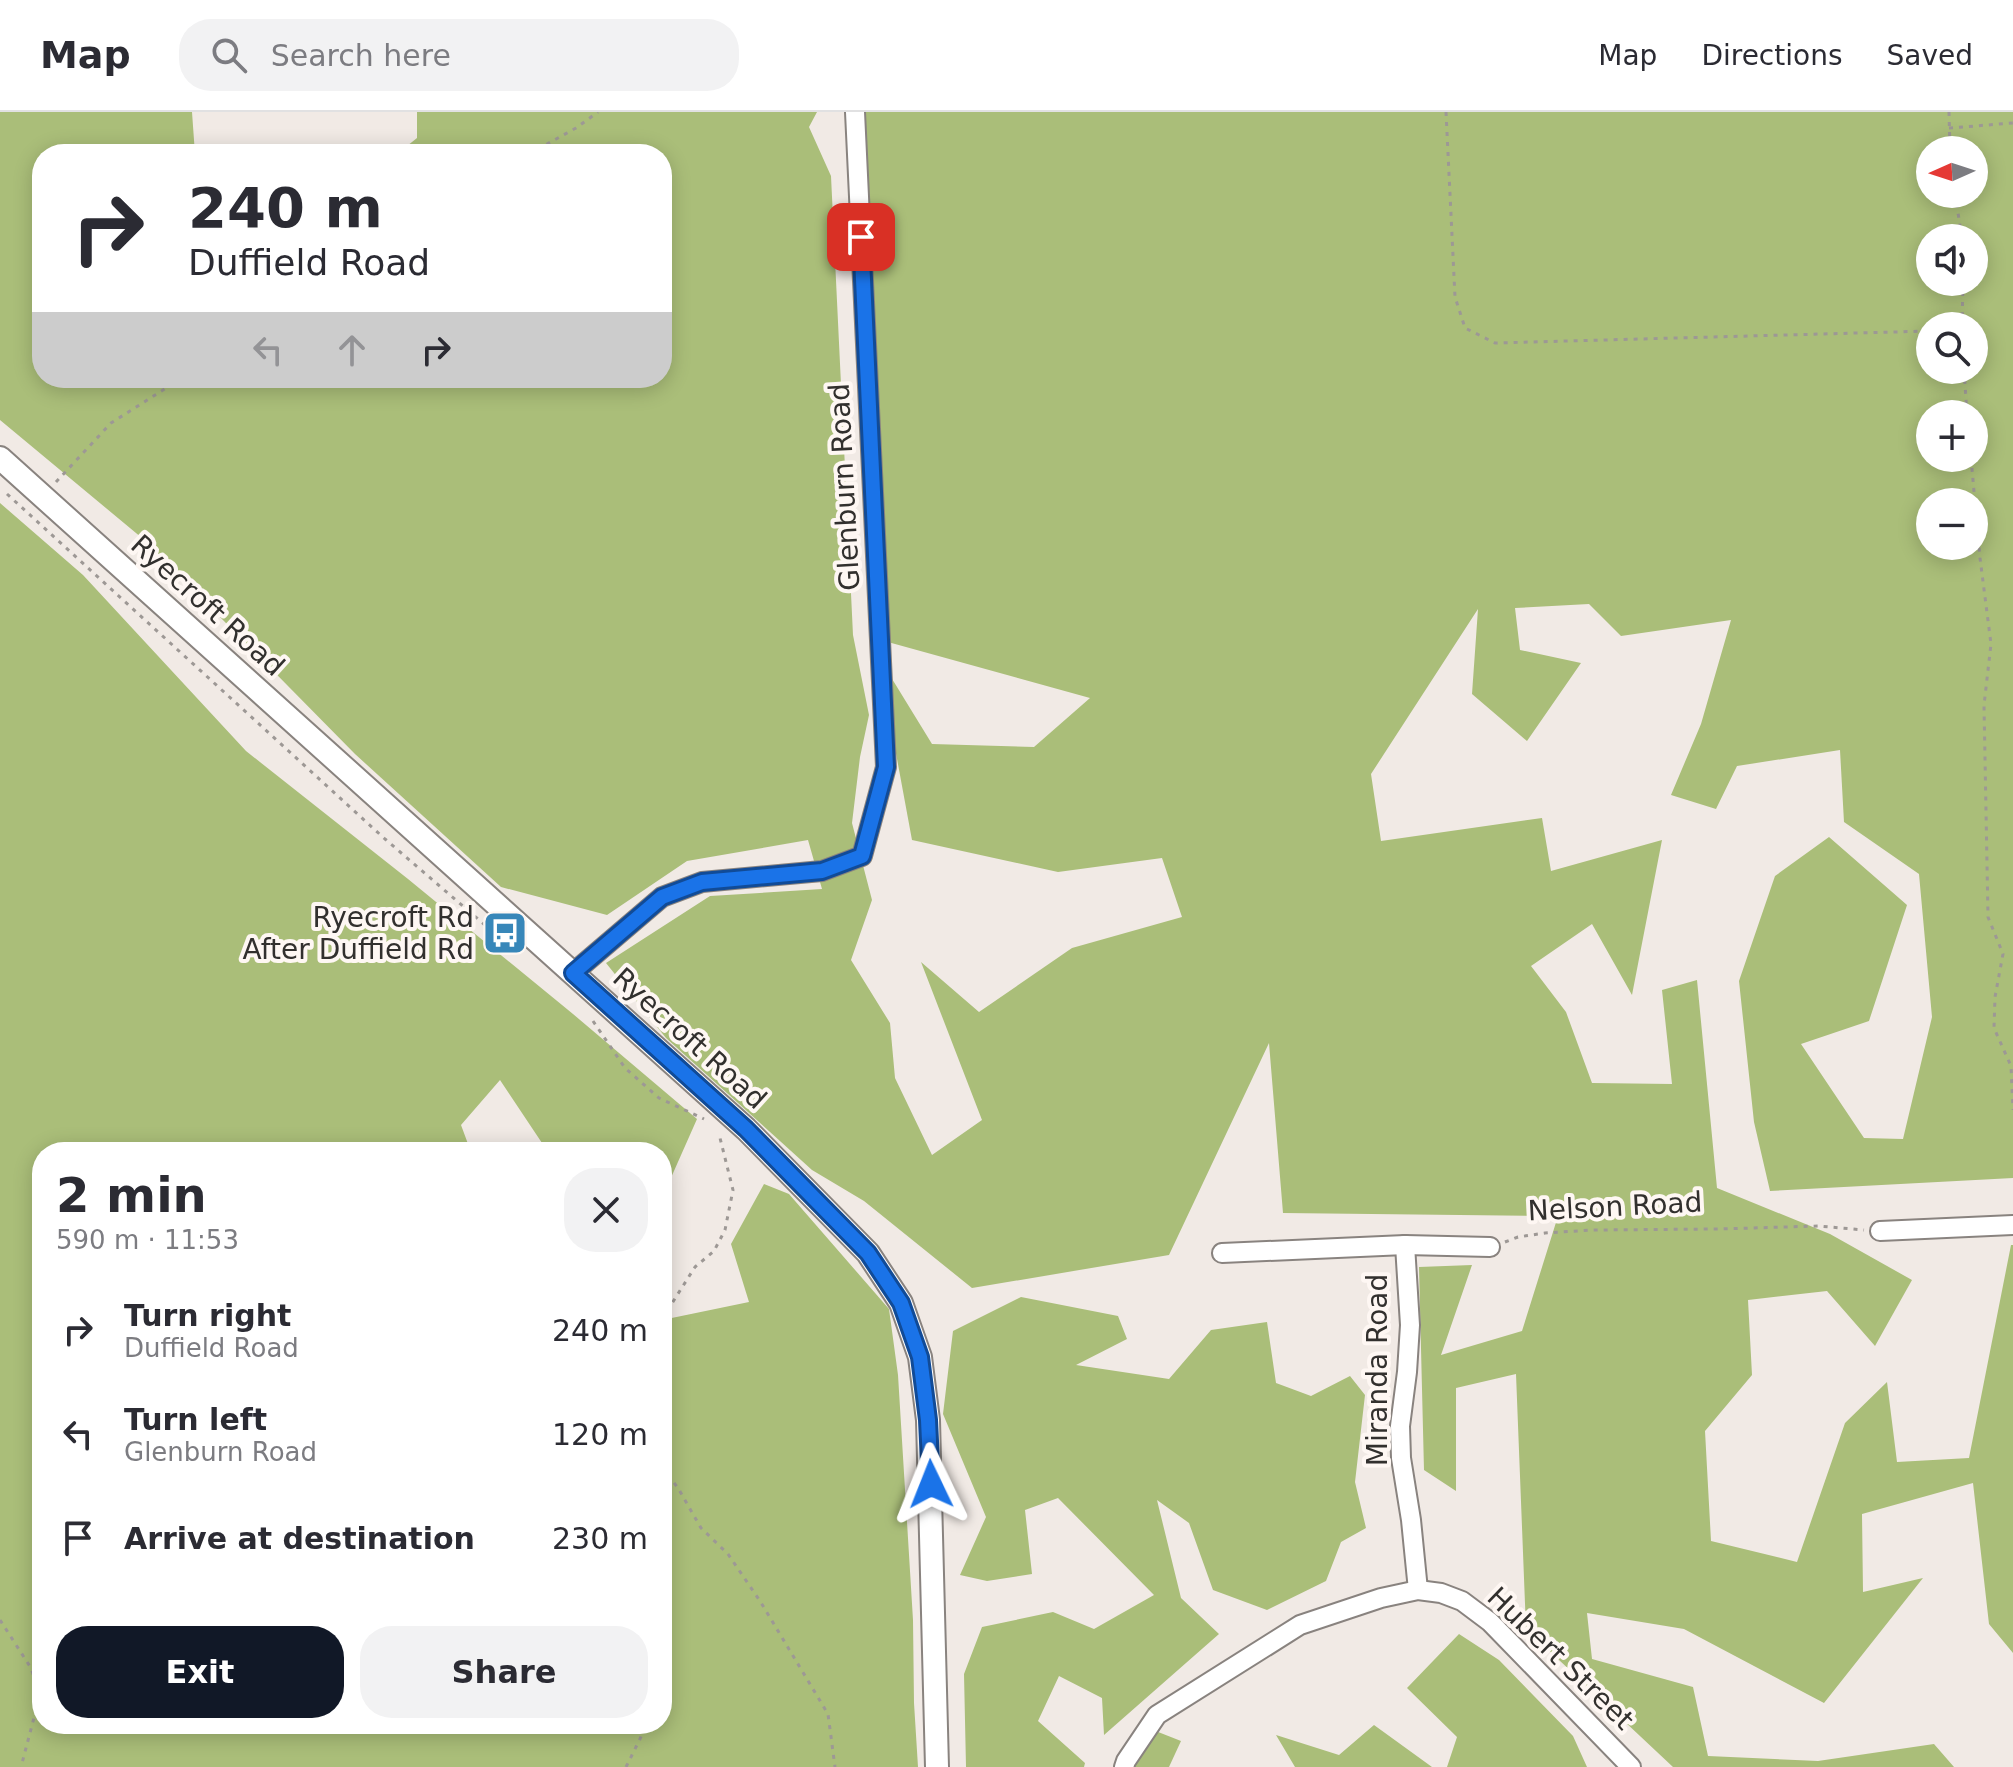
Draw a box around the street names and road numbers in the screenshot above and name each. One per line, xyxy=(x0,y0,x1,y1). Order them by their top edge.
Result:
street label: Glenburn Road xyxy=(823,382,866,592)
street label: Ryecroft Road xyxy=(124,528,291,683)
street label: Ryecroft Road xyxy=(606,961,773,1116)
street label: Nelson Road xyxy=(1527,1185,1703,1228)
street label: Miranda Road xyxy=(1361,1274,1394,1466)
street label: Hubert Street xyxy=(1481,1580,1641,1736)

